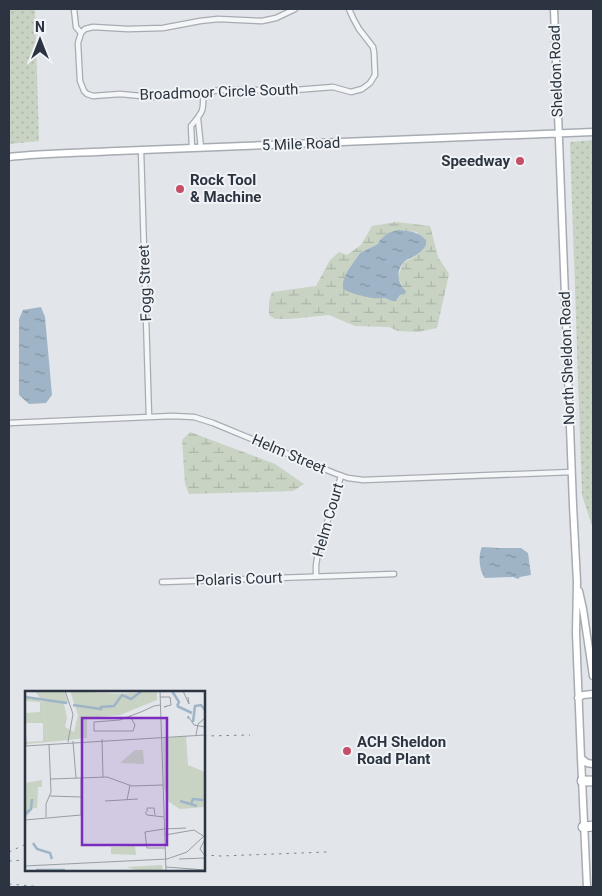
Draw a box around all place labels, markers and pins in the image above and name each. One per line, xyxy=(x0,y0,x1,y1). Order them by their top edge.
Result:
place label: Speedway xyxy=(441,152,510,170)
marker: Speedway xyxy=(514,155,526,167)
place label: Rock Tool & Machine xyxy=(190,171,261,206)
marker: Rock Tool & Machine xyxy=(174,183,186,195)
place label: ACH Sheldon Road Plant xyxy=(357,733,446,768)
marker: ACH Sheldon Road Plant xyxy=(341,745,353,757)

